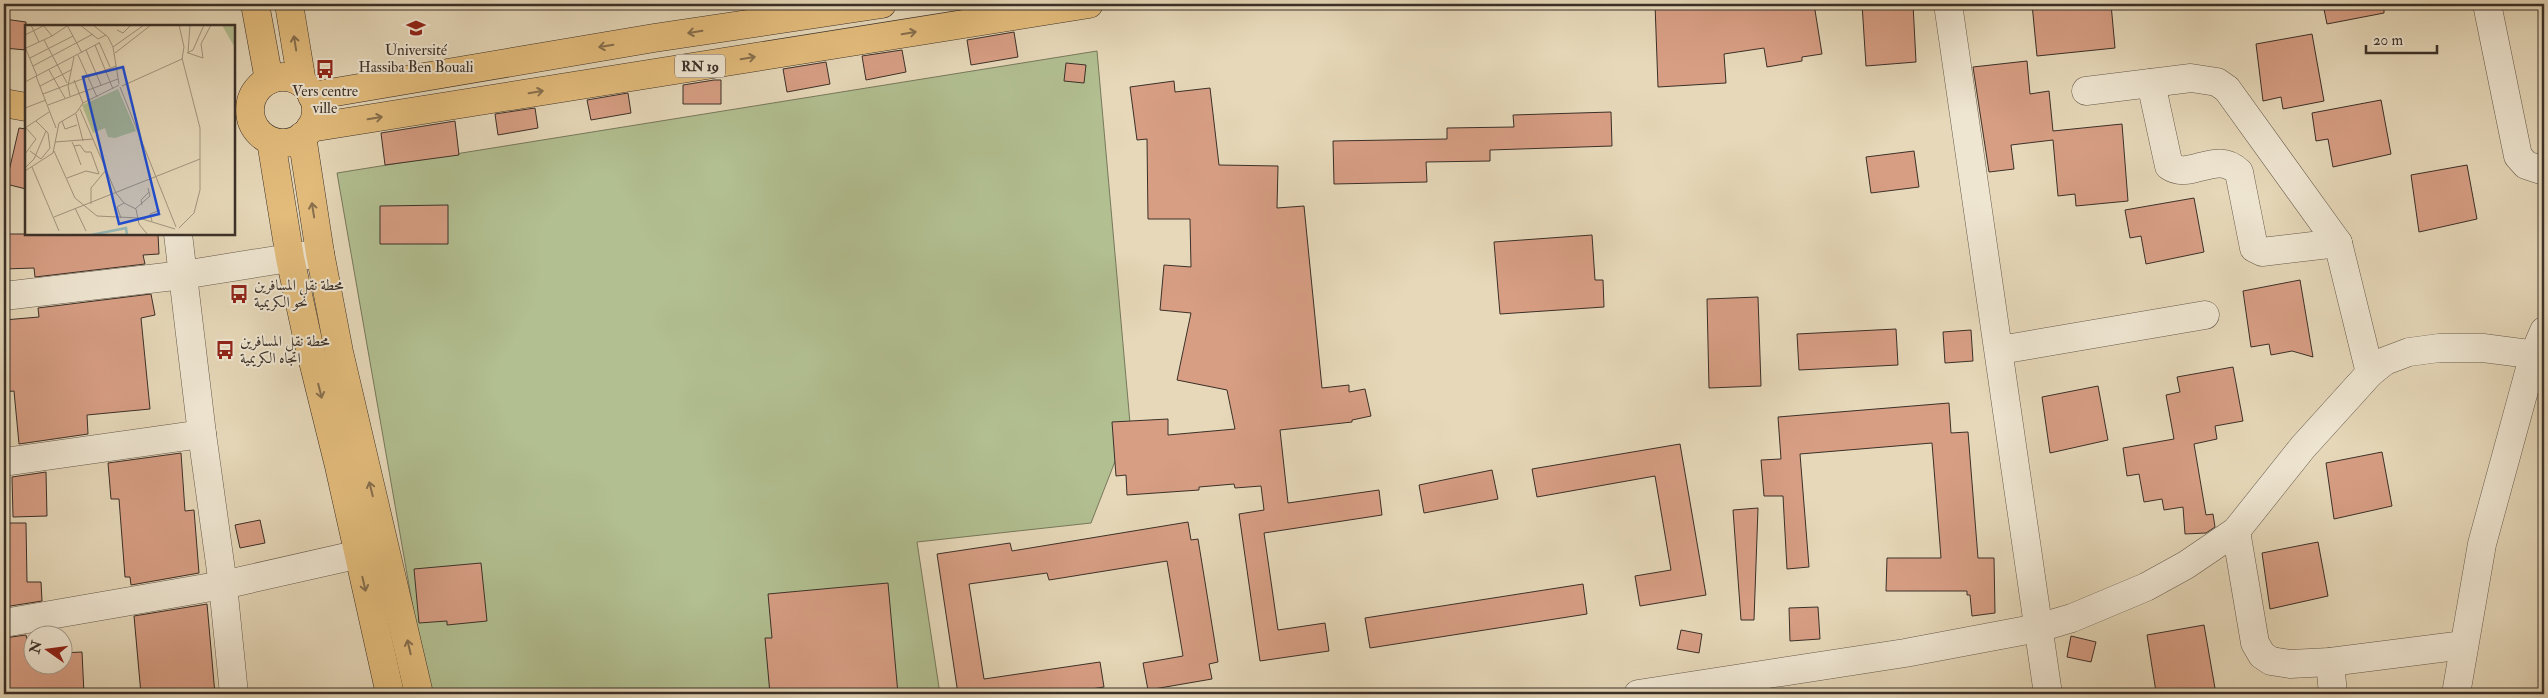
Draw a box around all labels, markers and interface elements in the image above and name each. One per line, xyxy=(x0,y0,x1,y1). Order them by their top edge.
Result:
school or university icon: Université Hassiba Ben Bouali xyxy=(405,17,427,39)
scale bar xyxy=(2366,22,2437,54)
inset map xyxy=(25,25,235,235)
one-way arrow xyxy=(688,27,704,37)
one-way arrow xyxy=(900,27,916,37)
text: 20 m xyxy=(2373,31,2403,50)
one-way arrow xyxy=(290,36,300,52)
place label: Université Hassiba Ben Bouali xyxy=(358,41,474,77)
one-way arrow xyxy=(598,42,614,52)
one-way arrow xyxy=(740,53,756,63)
road number: RN 19 xyxy=(675,54,725,78)
bus stop icon: Vers centre ville xyxy=(314,58,336,80)
place label: Vers centre ville xyxy=(292,82,358,118)
one-way arrow xyxy=(528,87,544,97)
one-way arrow xyxy=(367,112,383,122)
one-way arrow xyxy=(308,202,318,218)
place label: محطة نقل المسافرين نحو الكريمية xyxy=(254,276,343,312)
bus stop icon: محطة نقل المسافرين نحو الكريمية xyxy=(228,283,250,305)
place label: محطة نقل المسافرين اتجاه الكريمية xyxy=(240,332,329,368)
bus stop icon: محطة نقل المسافرين اتجاه الكريمية xyxy=(214,339,236,361)
one-way arrow xyxy=(316,383,325,399)
one-way arrow xyxy=(366,481,375,497)
one-way arrow xyxy=(360,575,369,591)
north arrow xyxy=(22,626,72,676)
text: N xyxy=(26,638,46,656)
one-way arrow xyxy=(403,639,413,655)

